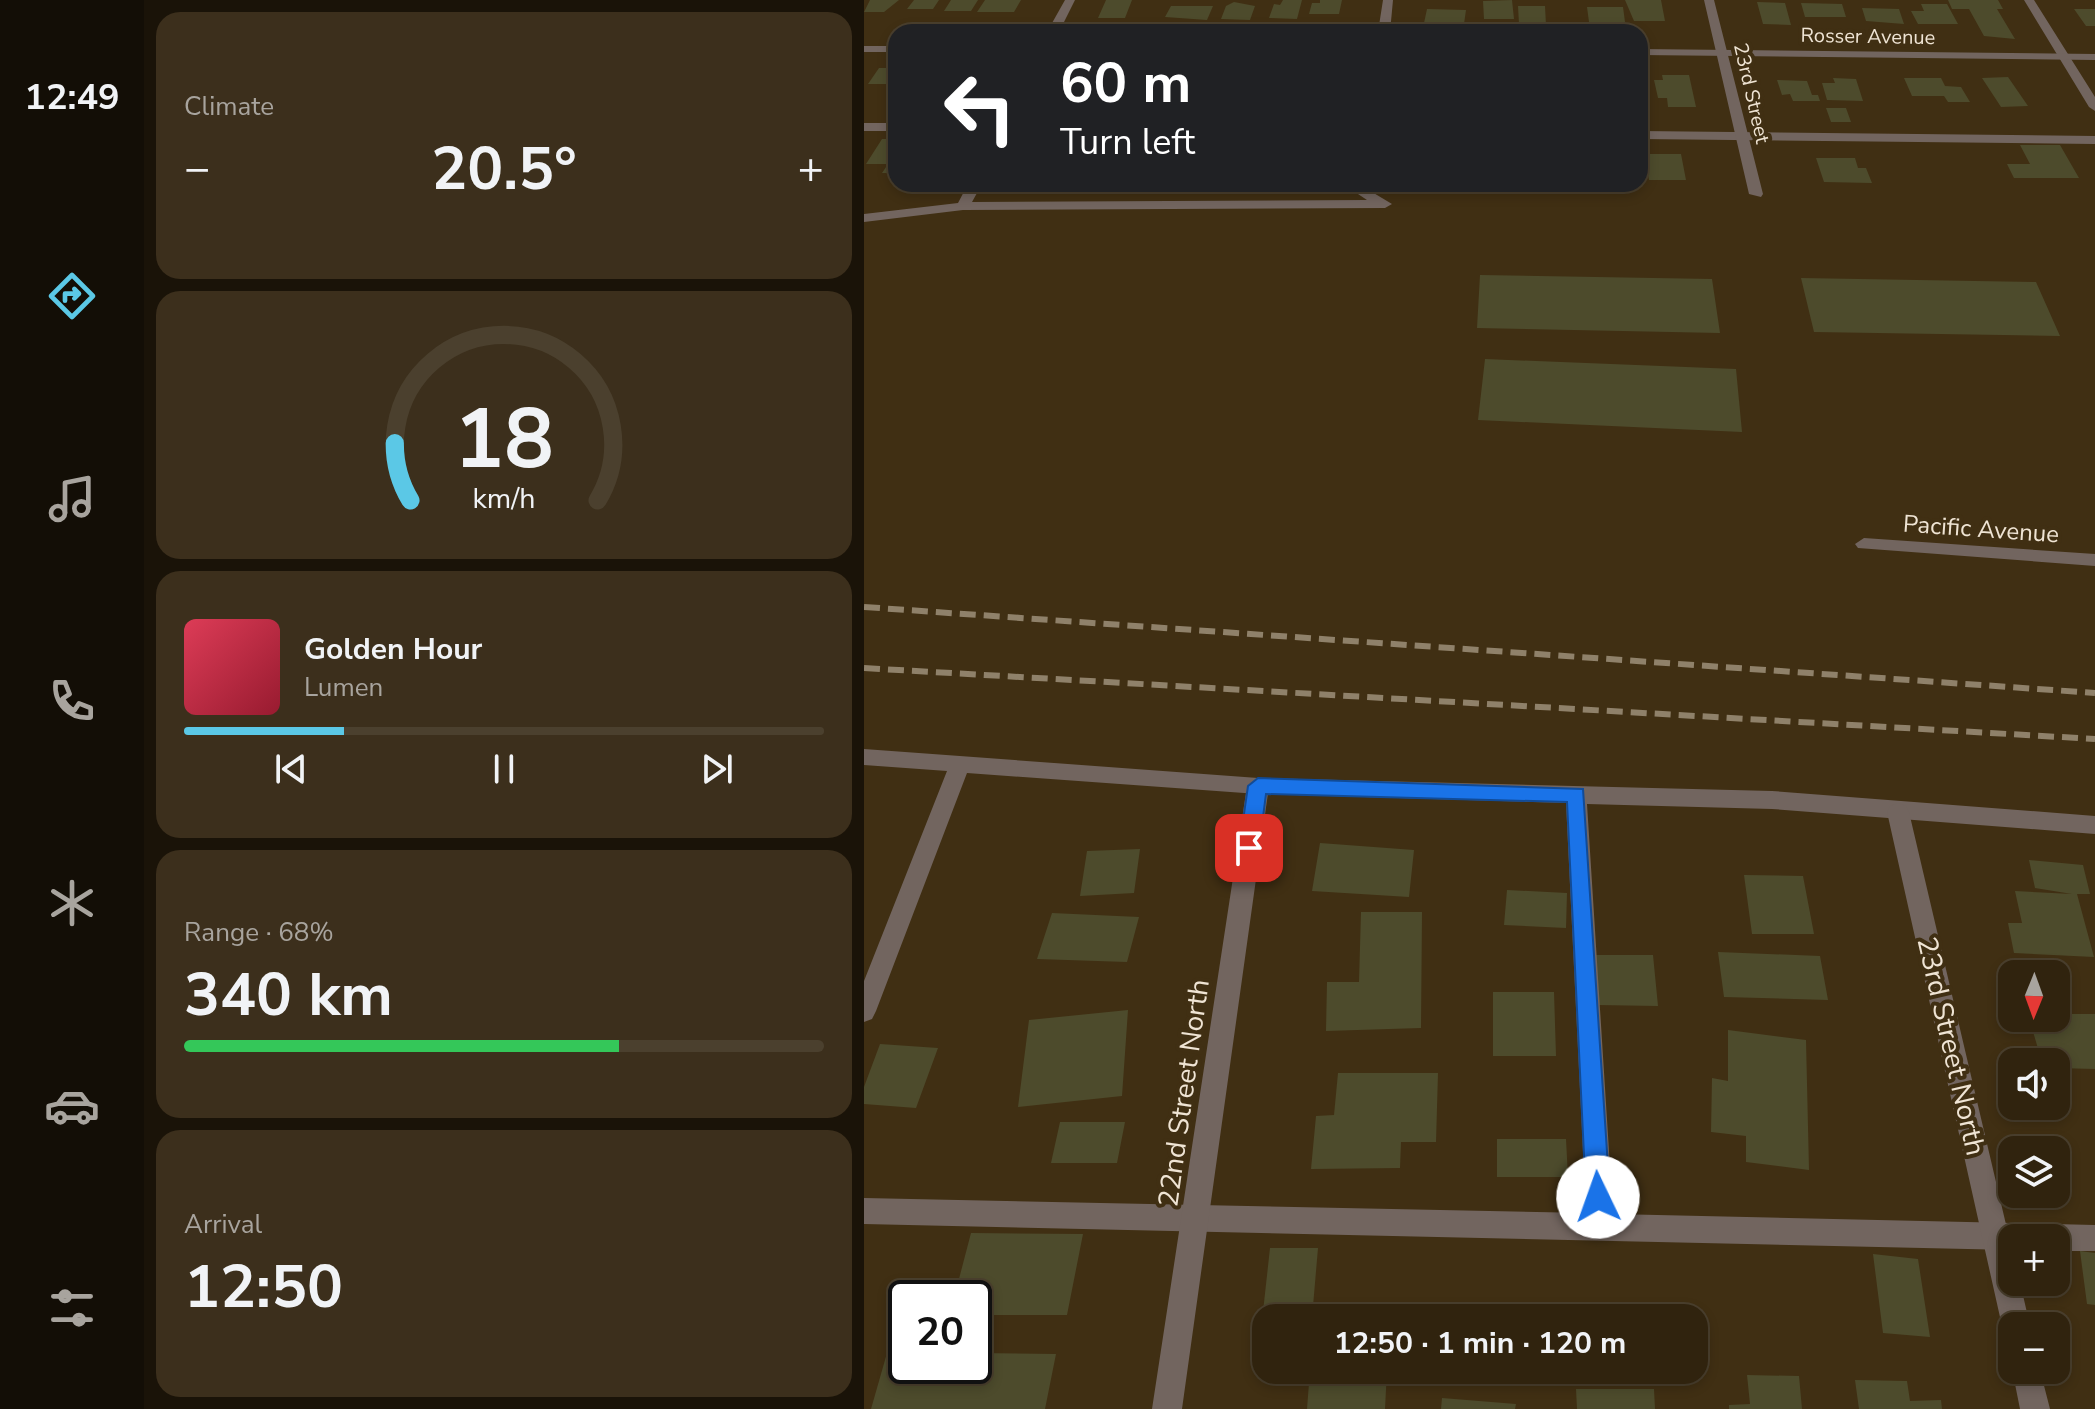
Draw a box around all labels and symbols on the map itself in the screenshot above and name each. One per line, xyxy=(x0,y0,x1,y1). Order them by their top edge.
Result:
street label: Rosser Avenue xyxy=(1801,22,1935,51)
street label: 23rd Street xyxy=(1727,40,1776,147)
street label: Pacific Avenue xyxy=(1902,508,2060,550)
pin xyxy=(1215,814,1283,882)
street label: 23rd Street North xyxy=(1907,933,1995,1159)
north arrow xyxy=(1998,960,2070,1032)
street label: 22nd Street North xyxy=(1149,977,1219,1209)
position arrow xyxy=(1556,1155,1640,1239)
speed limit sign: 20 xyxy=(888,1280,992,1384)

